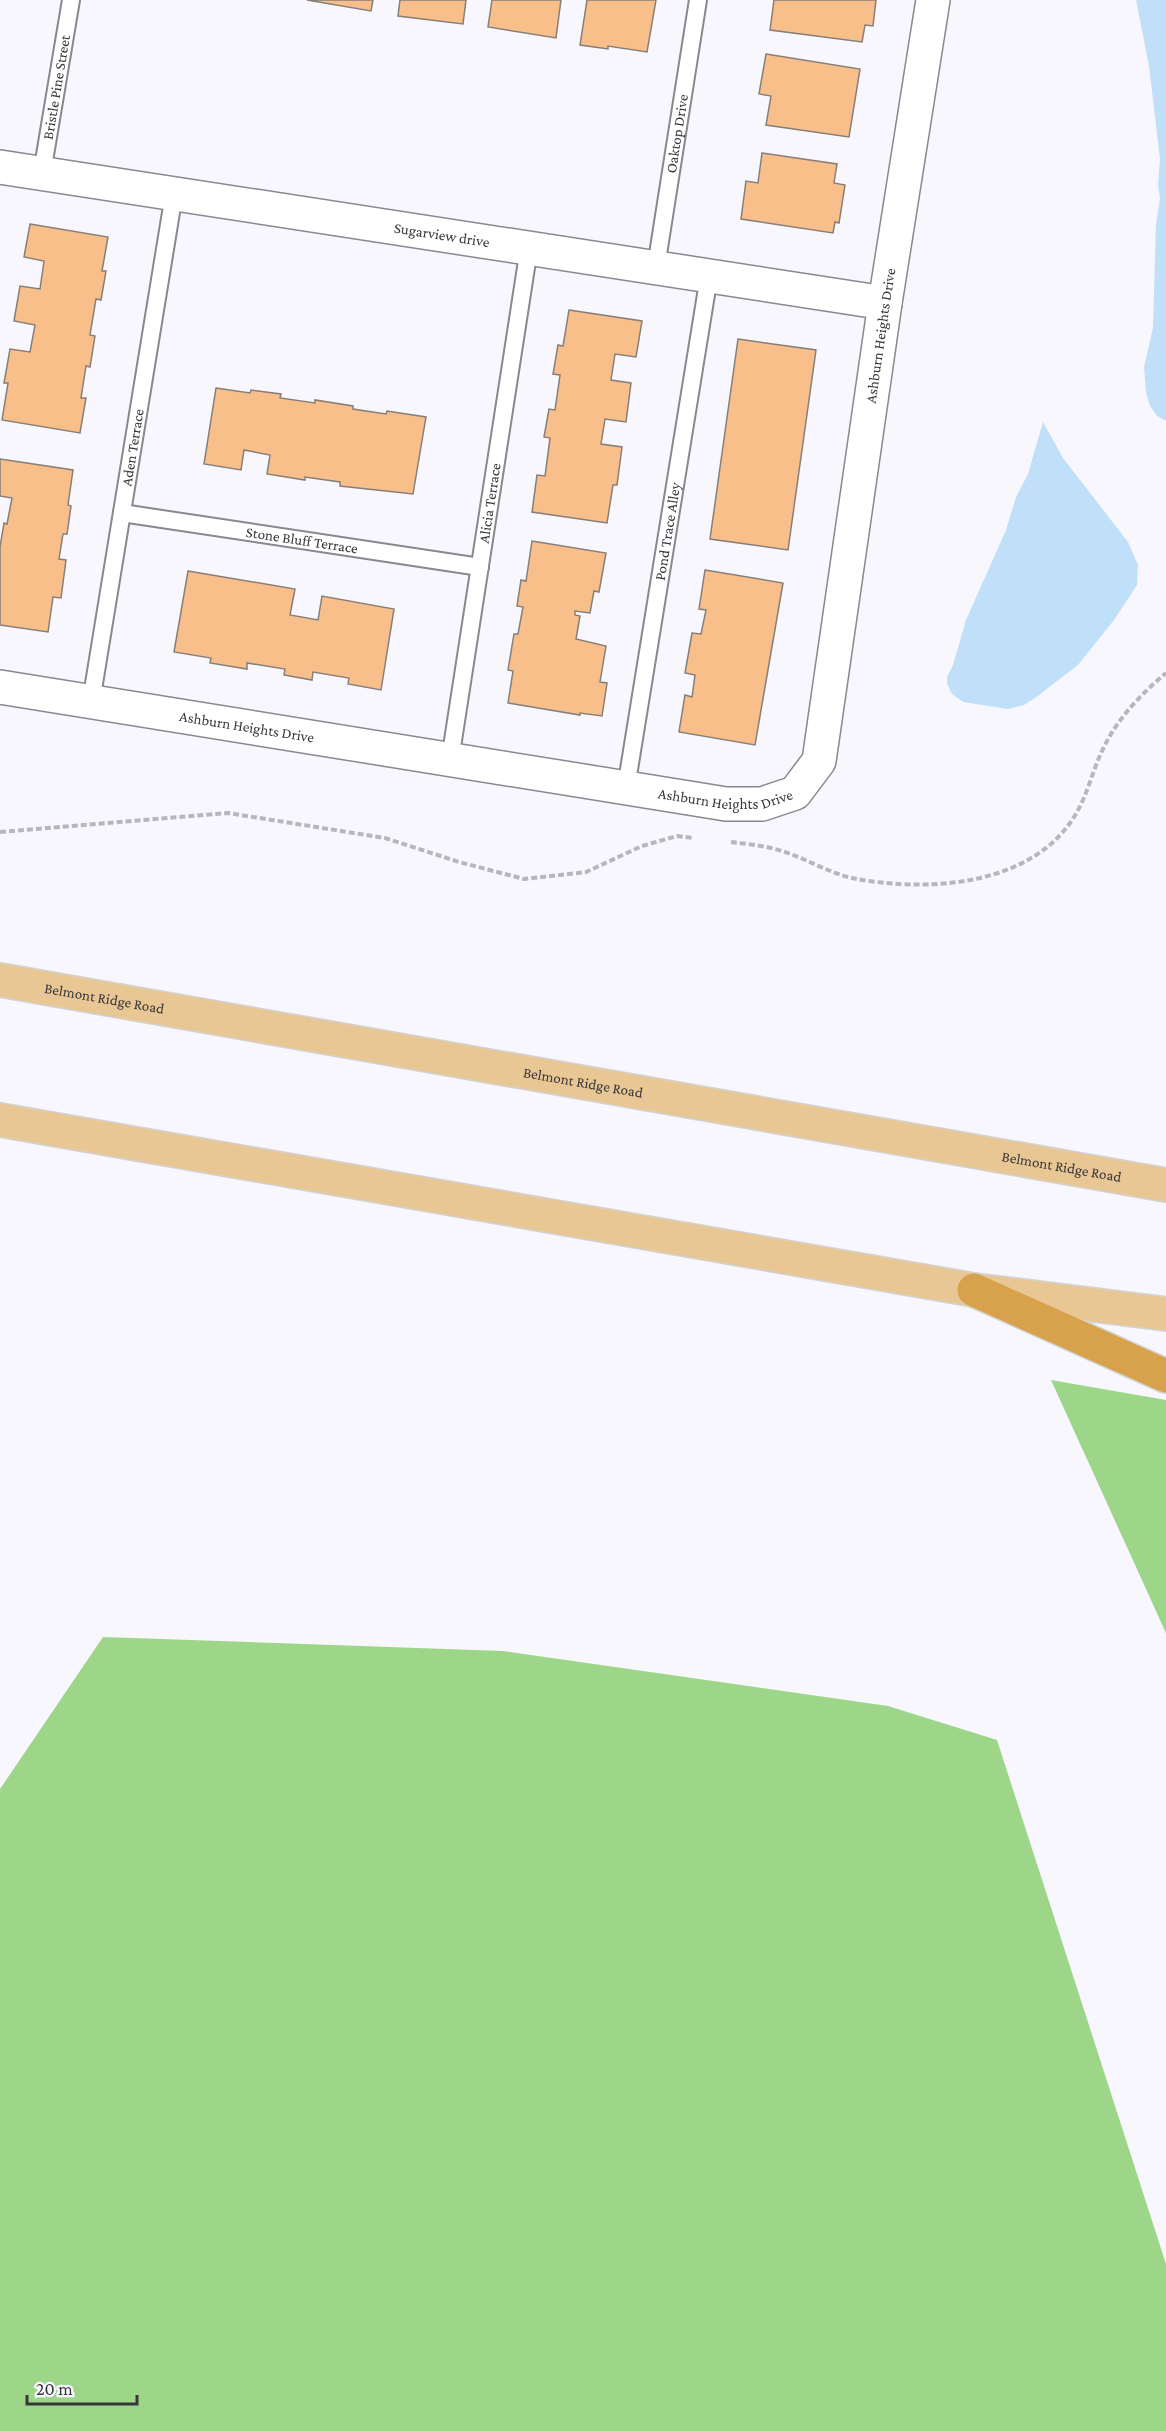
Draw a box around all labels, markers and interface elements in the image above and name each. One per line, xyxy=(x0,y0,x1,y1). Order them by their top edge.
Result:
street label: Bristle Pine Street xyxy=(40,33,73,141)
street label: Oaktop Drive xyxy=(663,93,691,174)
street label: Sugarview drive xyxy=(393,220,491,250)
street label: Ashburn Heights Drive xyxy=(863,267,898,404)
street label: Aden Terrace xyxy=(118,407,147,487)
street label: Alicia Terrace xyxy=(476,462,504,544)
street label: Pond Trace Alley xyxy=(652,481,684,582)
street label: Stone Bluff Terrace xyxy=(245,524,359,557)
street label: Ashburn Heights Drive xyxy=(178,708,316,746)
street label: Ashburn Heights Drive xyxy=(657,785,795,813)
street label: Belmont Ridge Road xyxy=(43,980,166,1017)
street label: Belmont Ridge Road xyxy=(522,1064,644,1101)
street label: Belmont Ridge Road xyxy=(1001,1148,1123,1185)
scale bar xyxy=(27,2368,136,2406)
text: 20 m xyxy=(36,2379,73,2399)

